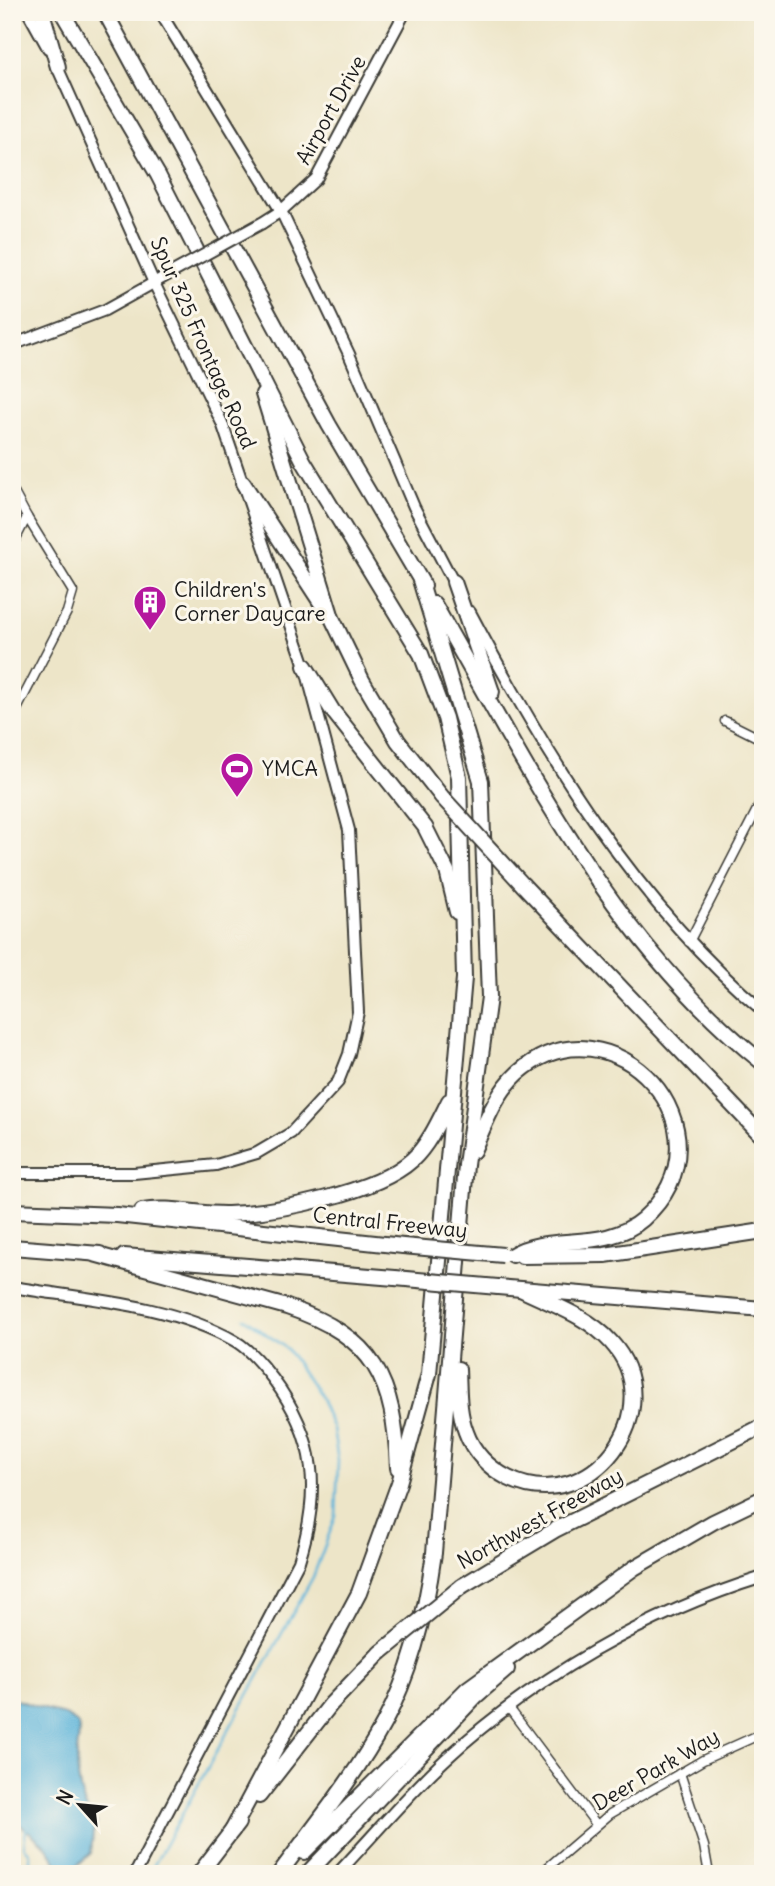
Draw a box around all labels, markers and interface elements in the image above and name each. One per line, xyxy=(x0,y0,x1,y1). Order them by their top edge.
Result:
street label: Airport Drive xyxy=(289,50,372,169)
street label: Spur 325 Frontage Road xyxy=(144,233,262,453)
place label: Children's Corner Daycare xyxy=(174,576,326,627)
building icon: Children's Corner Daycare xyxy=(131,583,169,632)
sports icon: YMCA xyxy=(218,750,256,799)
place label: YMCA xyxy=(262,755,318,782)
street label: Central Freeway xyxy=(311,1201,469,1244)
street label: Northwest Freeway xyxy=(452,1462,627,1575)
street label: Deer Park Way xyxy=(588,1722,724,1817)
north arrow xyxy=(46,1770,116,1840)
text: N xyxy=(51,1786,79,1809)

